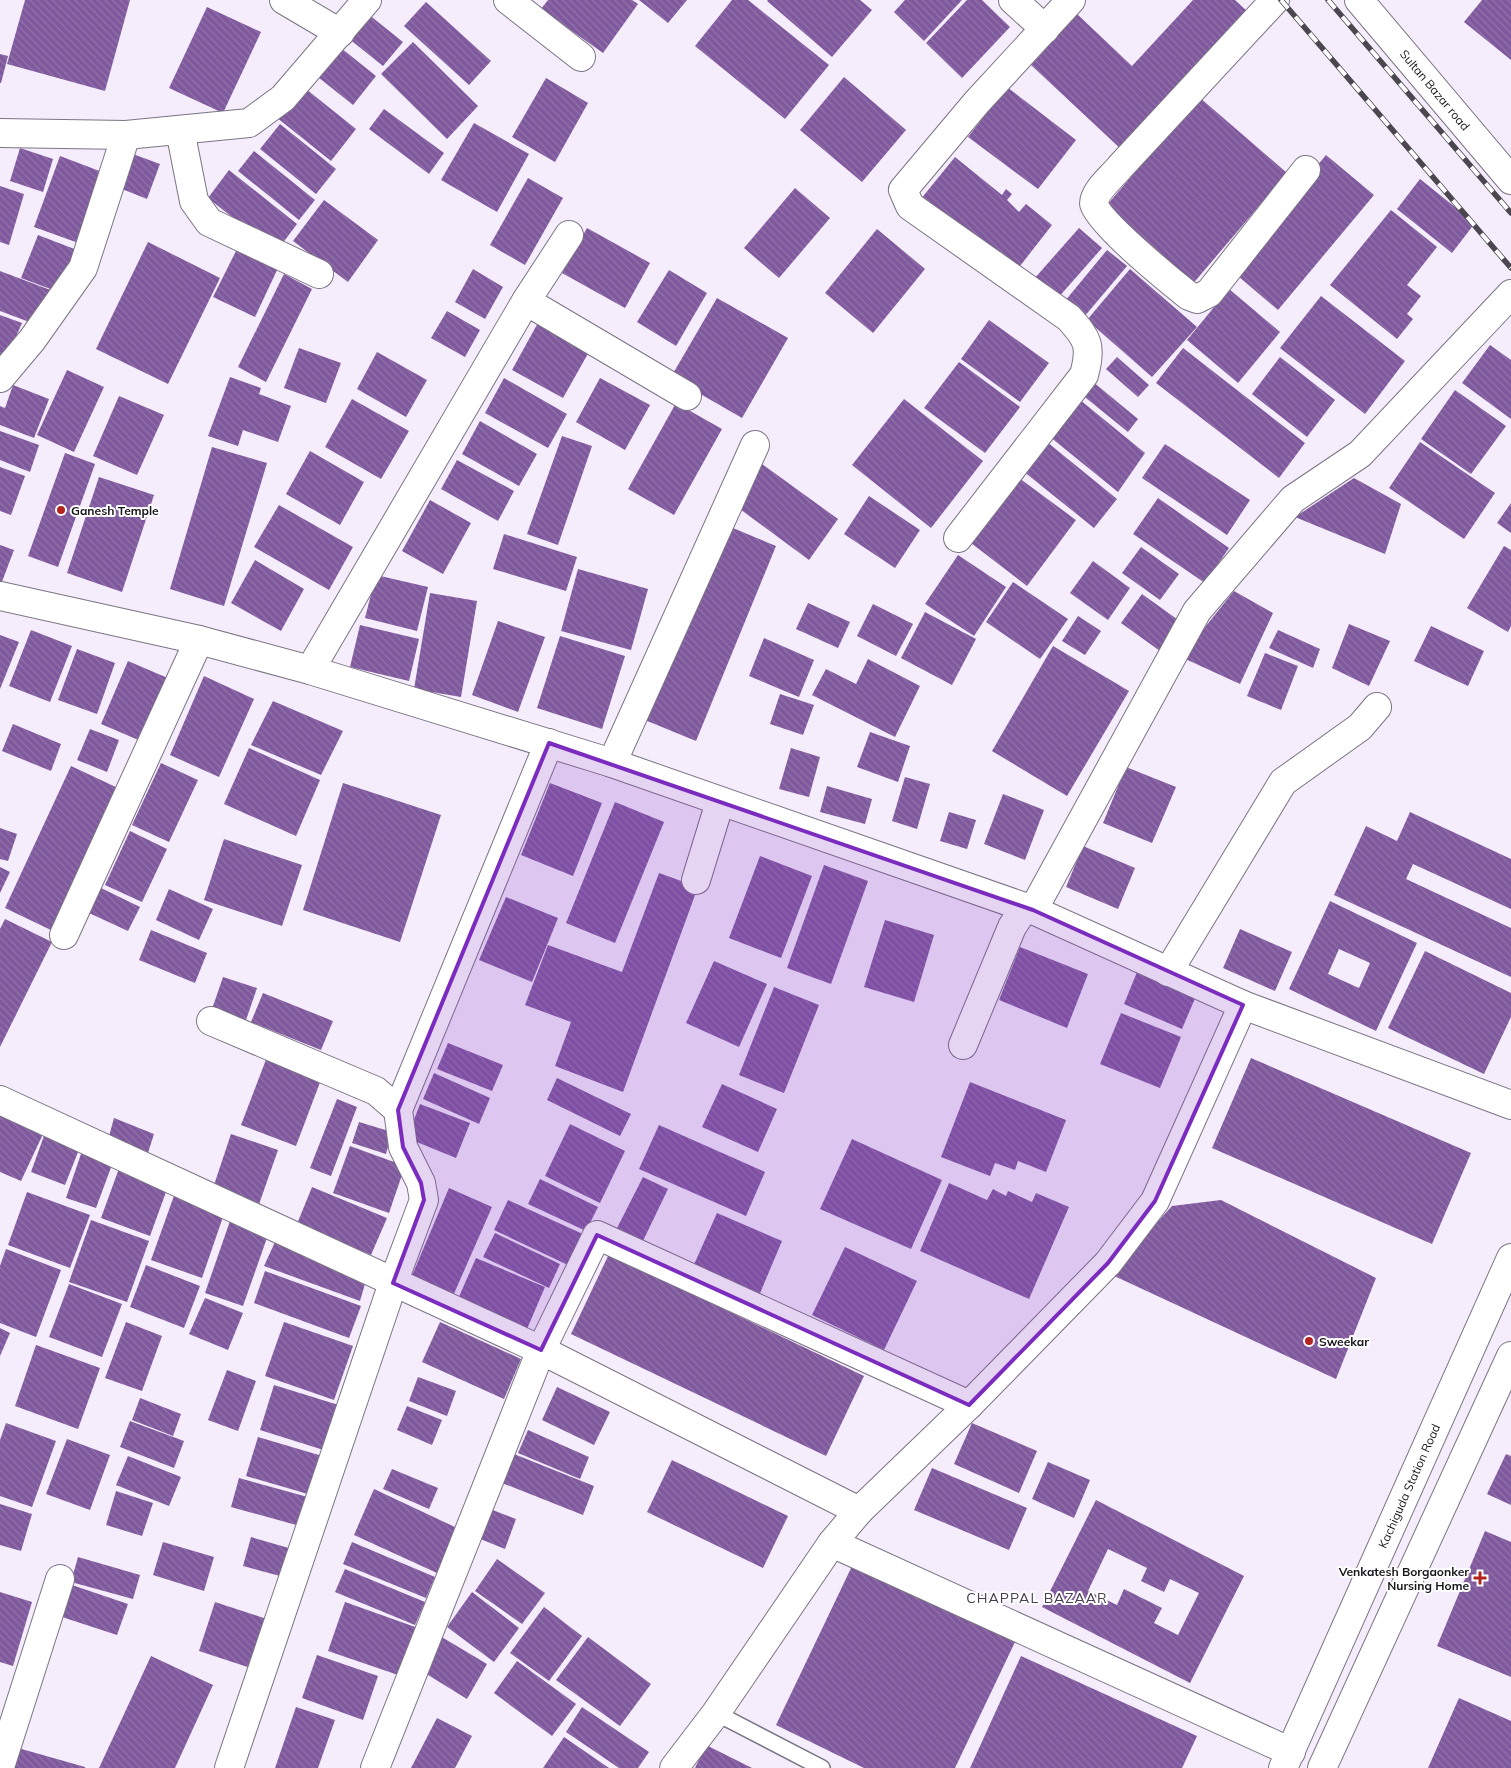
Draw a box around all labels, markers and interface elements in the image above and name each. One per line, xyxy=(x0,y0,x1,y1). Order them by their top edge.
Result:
street label: Sultan Bazar road xyxy=(1397,47,1473,133)
place label: Ganesh Temple xyxy=(71,503,159,518)
marker: Ganesh Temple xyxy=(55,504,67,516)
place label: Sweekar xyxy=(1319,1334,1369,1349)
marker: Sweekar xyxy=(1303,1335,1315,1347)
street label: Kachiguda Station Road xyxy=(1375,1421,1443,1551)
place label: Venkatesh Borgaonker Nursing Home xyxy=(1338,1564,1469,1593)
marker: Venkatesh Borgaonker Nursing Home xyxy=(1473,1571,1487,1585)
district label: CHAPPAL BAZAAR xyxy=(966,1589,1108,1607)

